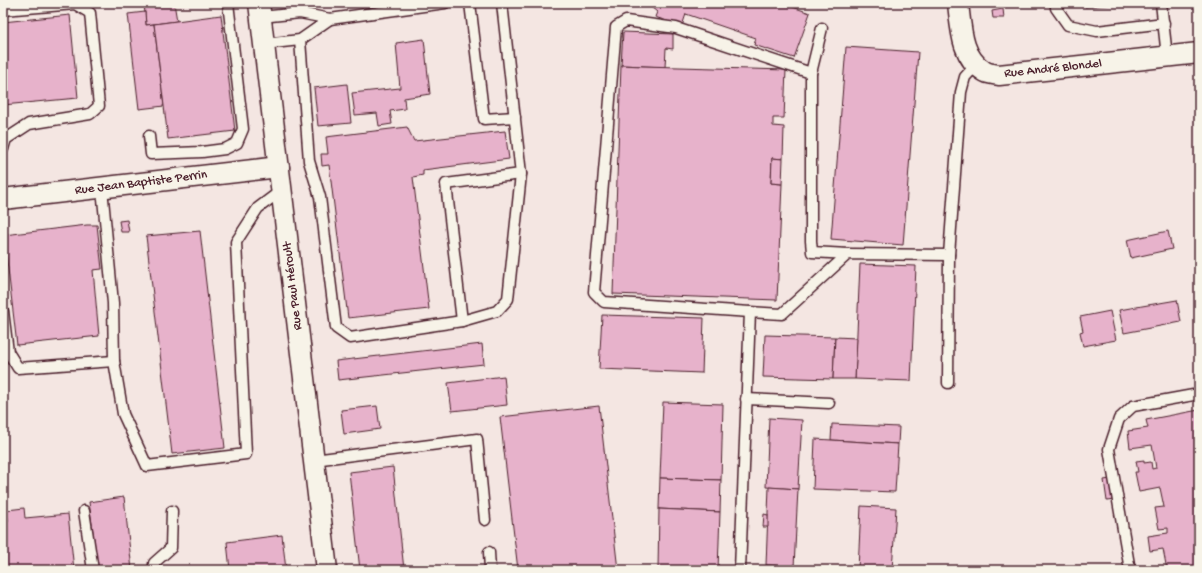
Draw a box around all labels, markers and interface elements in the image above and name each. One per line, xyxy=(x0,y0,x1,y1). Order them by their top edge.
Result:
street label: Rue André Blondel xyxy=(1003,56,1103,82)
street label: Rue Jean Baptiste Perrin xyxy=(74,167,209,199)
street label: Rue Paul Héroult xyxy=(280,239,306,331)

